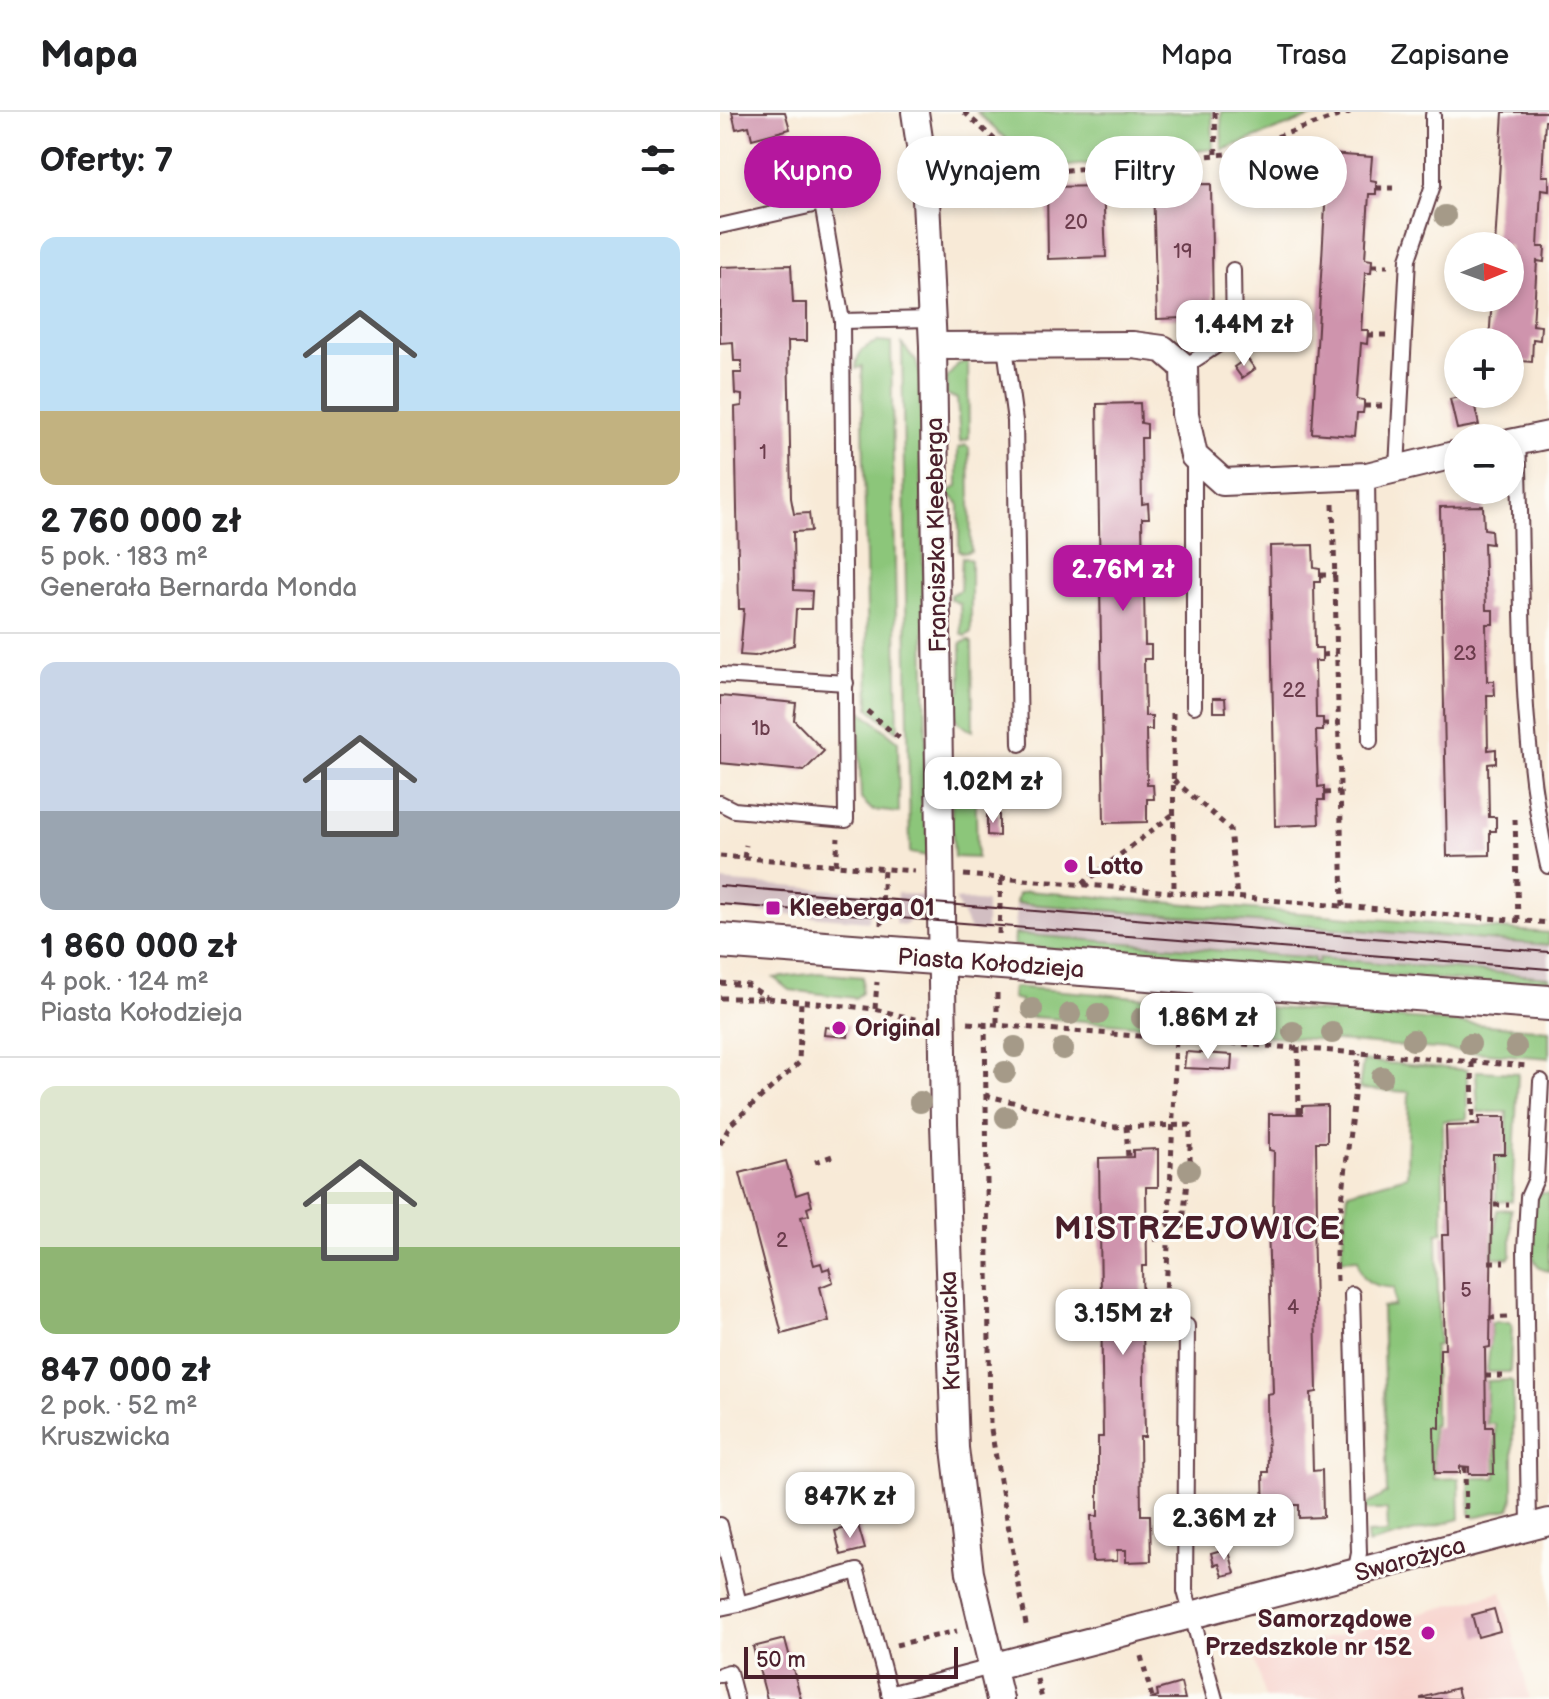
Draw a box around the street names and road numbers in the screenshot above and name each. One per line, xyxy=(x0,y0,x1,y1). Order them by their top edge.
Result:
street label: Franciszka Kleeberga xyxy=(920,417,953,653)
street label: Piasta Kołodzieja xyxy=(897,943,1085,984)
street label: Kruszwicka xyxy=(934,1270,967,1392)
street label: Swarożyca xyxy=(1351,1531,1469,1588)

